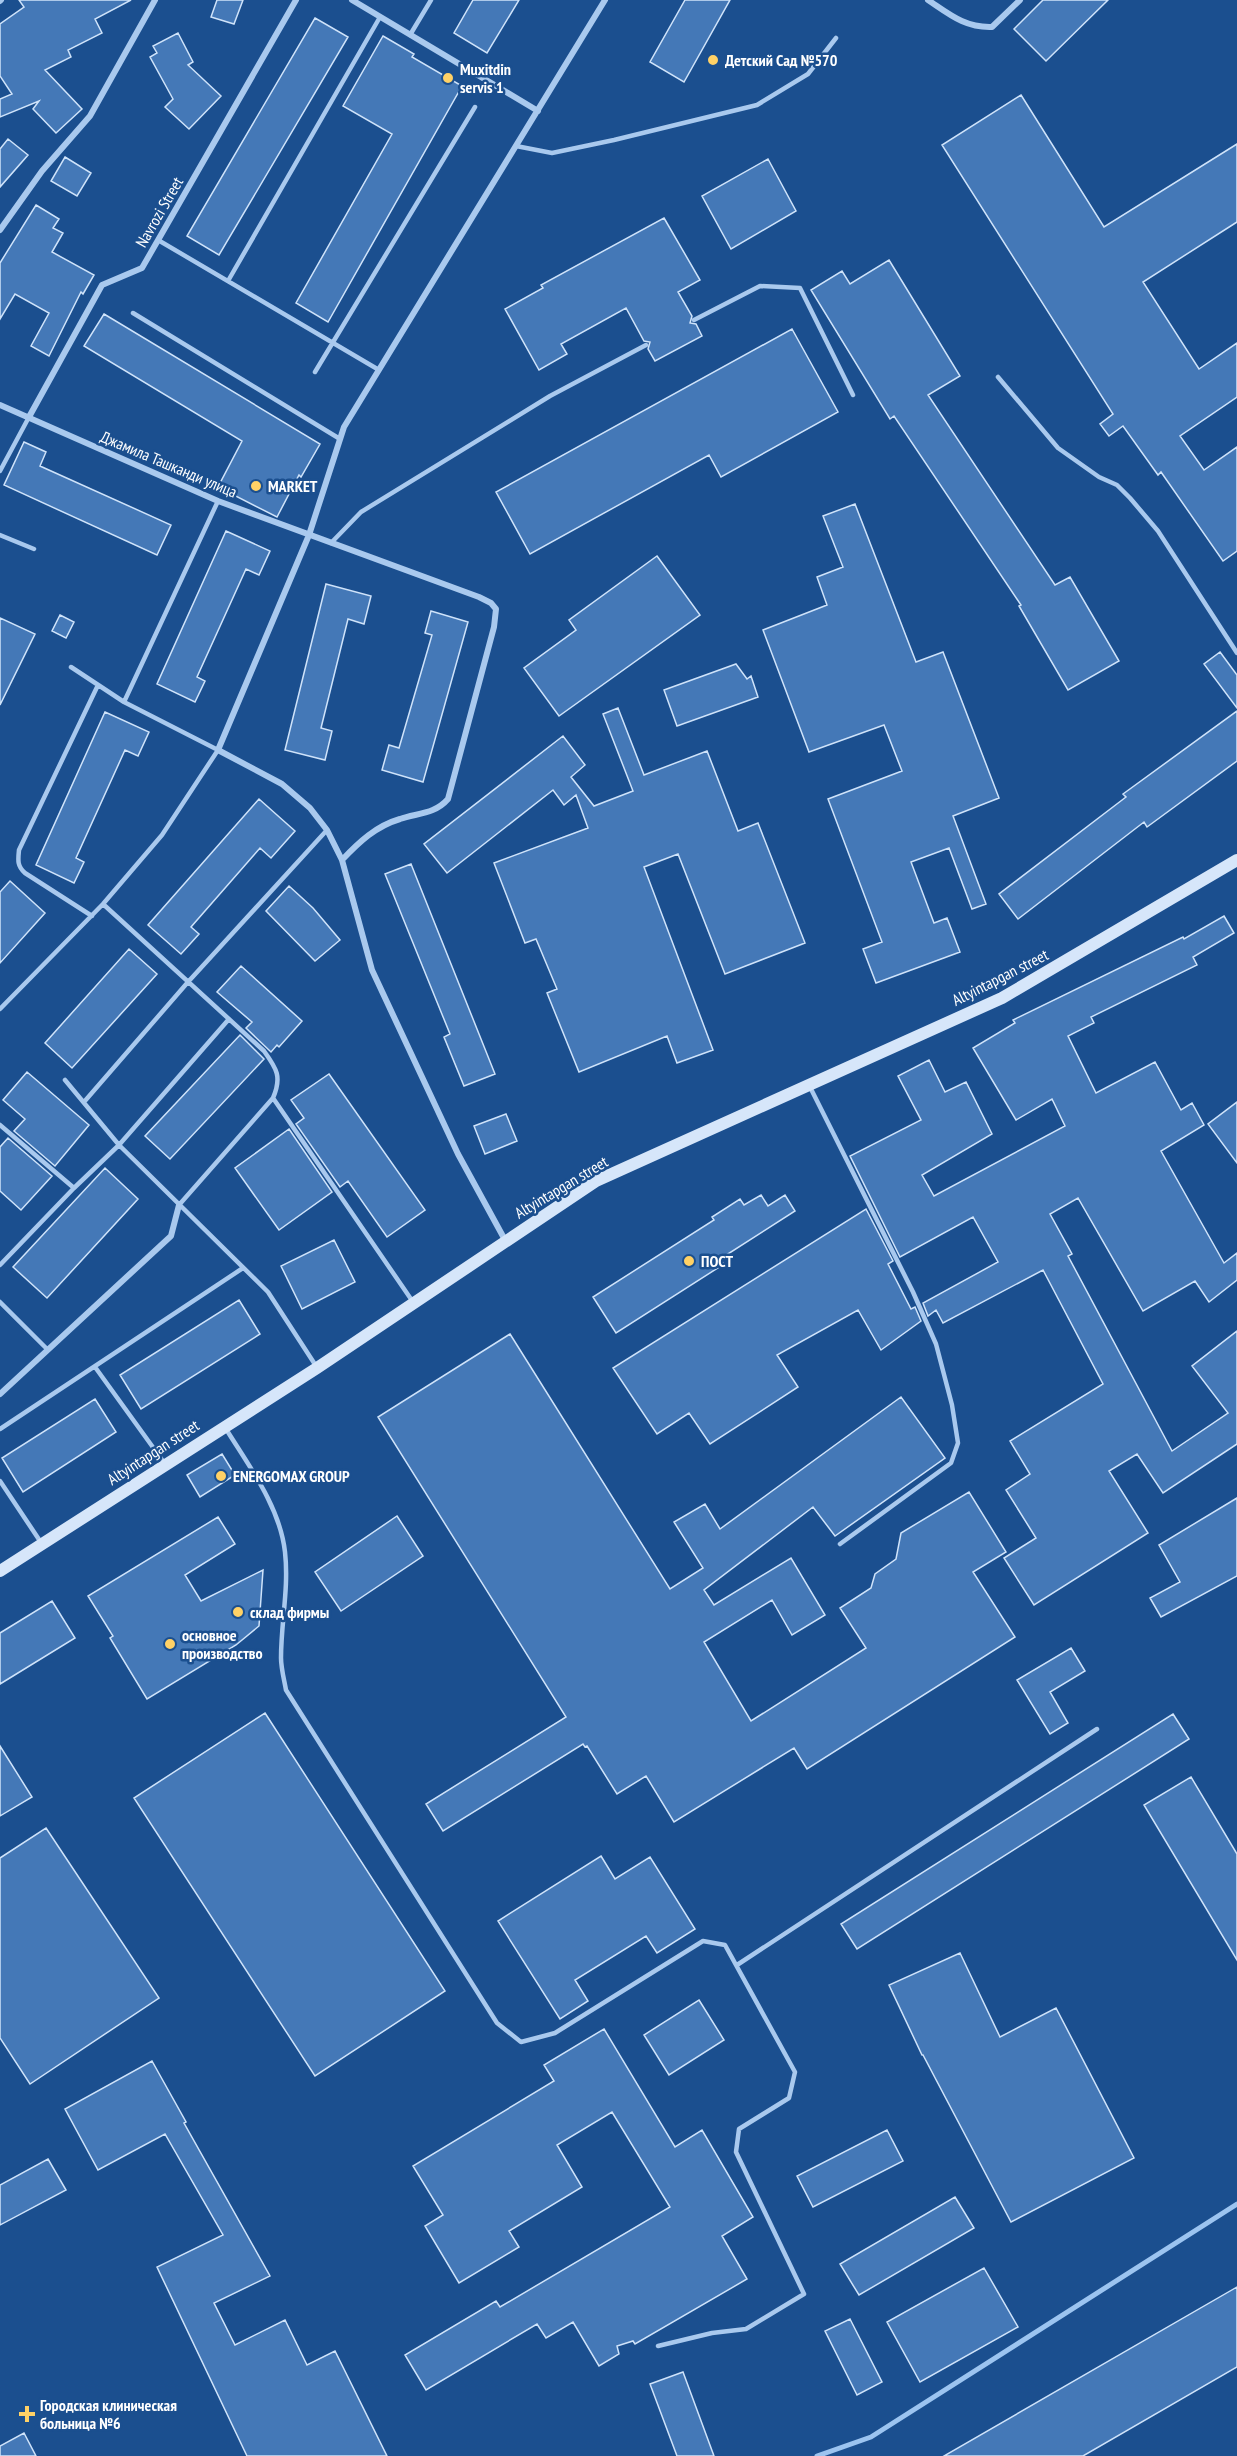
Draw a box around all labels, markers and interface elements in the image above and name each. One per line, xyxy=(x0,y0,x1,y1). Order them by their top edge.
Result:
place label: Детский Сад №570 xyxy=(725,50,838,70)
marker: Детский Сад №570 xyxy=(706,53,720,67)
place label: Muxitdin servis 1 xyxy=(460,59,511,97)
marker: Muxitdin servis 1 xyxy=(441,71,455,85)
street label: Navrozi Street xyxy=(131,173,187,251)
street label: Джамила Ташканди улица xyxy=(98,426,240,502)
place label: MARKET xyxy=(268,476,318,496)
marker: MARKET xyxy=(249,479,263,493)
street label: Altyintapgan street xyxy=(949,944,1052,1010)
street label: Altyintapgan street xyxy=(511,1151,612,1223)
place label: ПОСТ xyxy=(701,1251,733,1271)
marker: ПОСТ xyxy=(682,1254,696,1268)
street label: Altyintapgan street xyxy=(103,1415,203,1489)
place label: ENERGOMAX GROUP xyxy=(233,1466,350,1486)
marker: ENERGOMAX GROUP xyxy=(214,1469,228,1483)
place label: склад фирмы xyxy=(250,1602,329,1622)
marker: склад фирмы xyxy=(231,1605,245,1619)
place label: основное производство xyxy=(182,1625,263,1663)
marker: основное производство xyxy=(163,1637,177,1651)
place label: Городская клиническая больница №6 xyxy=(40,2395,177,2433)
marker: Городская клиническая больница №6 xyxy=(18,2405,36,2423)

